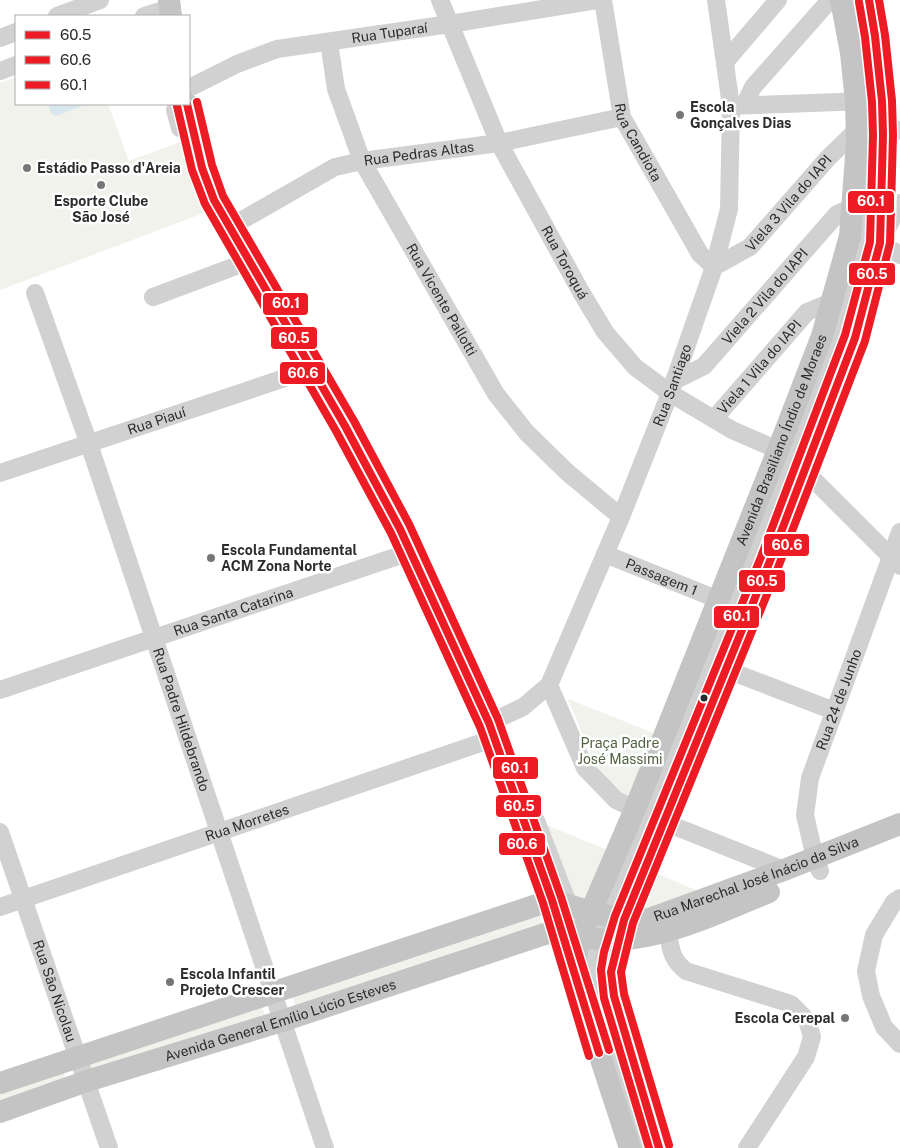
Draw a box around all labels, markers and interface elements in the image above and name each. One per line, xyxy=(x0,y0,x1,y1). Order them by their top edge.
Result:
legend xyxy=(15,15,190,105)
street label: Rua Tuparaí xyxy=(350,19,429,46)
text: 60.5 xyxy=(60,26,91,43)
text: 60.6 xyxy=(60,51,91,68)
text: 60.1 xyxy=(60,76,88,93)
place label: Escola Gonçalves Dias xyxy=(690,99,791,131)
street label: Rua Candiota xyxy=(612,102,665,184)
marker: Escola Gonçalves Dias xyxy=(674,109,686,121)
street label: Rua Pedras Altas xyxy=(363,138,475,169)
street label: Viela 3 Vila do IAPI xyxy=(742,152,835,254)
place label: Estádio Passo d'Areia xyxy=(37,160,181,176)
marker: Estádio Passo d'Areia xyxy=(21,162,33,174)
marker: Esporte Clube São José xyxy=(95,179,107,191)
line badge: 60.1 xyxy=(847,190,895,214)
place label: Esporte Clube São José xyxy=(54,193,148,225)
text: 60.1 xyxy=(857,193,885,209)
street label: Rua Toroquá xyxy=(538,223,591,302)
street label: Rua Vicente Pallotti xyxy=(403,241,480,359)
street label: Viela 2 Vila do IAPI xyxy=(719,245,811,348)
line badge: 60.5 xyxy=(848,262,896,286)
text: 60.5 xyxy=(856,266,888,282)
line badge: 60.1 xyxy=(262,292,309,316)
text: 60.1 xyxy=(272,295,300,311)
street label: Viela 1 Vila do IAPI xyxy=(714,317,805,417)
line badge: 60.5 xyxy=(270,326,318,350)
text: 60.5 xyxy=(278,330,310,346)
street label: Avenida Brasiliano Índio de Moraes xyxy=(733,332,830,548)
street label: Rua Santiago xyxy=(650,342,695,429)
line badge: 60.6 xyxy=(279,361,326,385)
text: 60.6 xyxy=(287,365,319,381)
street label: Rua Piauí xyxy=(125,403,188,438)
line badge: 60.6 xyxy=(763,533,810,557)
text: 60.6 xyxy=(771,537,803,553)
place label: Escola Fundamental ACM Zona Norte xyxy=(221,542,357,574)
marker: Escola Fundamental ACM Zona Norte xyxy=(205,552,217,564)
street label: Passagem 1 xyxy=(623,555,700,598)
line badge: 60.5 xyxy=(738,569,786,593)
text: 60.5 xyxy=(746,573,778,589)
street label: Rua Santa Catarina xyxy=(171,584,295,639)
line badge: 60.1 xyxy=(713,605,760,629)
text: 60.1 xyxy=(723,608,751,624)
street label: Rua Padre Hildebrando xyxy=(150,646,213,794)
street label: Rua 24 de Junho xyxy=(813,647,865,752)
unlabelled marker xyxy=(699,693,709,703)
park label: Praça Padre José Massimi xyxy=(578,735,662,767)
line badge: 60.1 xyxy=(492,756,539,780)
text: 60.1 xyxy=(501,760,529,776)
line badge: 60.5 xyxy=(495,794,542,818)
text: 60.5 xyxy=(503,798,535,814)
street label: Rua Morretes xyxy=(203,801,291,844)
line badge: 60.6 xyxy=(498,832,546,856)
street label: Rua Marechal José Inácio da Silva xyxy=(651,833,861,925)
text: 60.6 xyxy=(506,836,538,852)
street label: Rua São Nicolau xyxy=(30,938,80,1044)
place label: Escola Infantil Projeto Crescer xyxy=(180,966,285,998)
street label: Avenida General Emílio Lúcio Esteves xyxy=(163,976,398,1065)
marker: Escola Infantil Projeto Crescer xyxy=(164,976,176,988)
place label: Escola Cerepal xyxy=(735,1010,835,1026)
marker: Escola Cerepal xyxy=(839,1012,851,1024)

